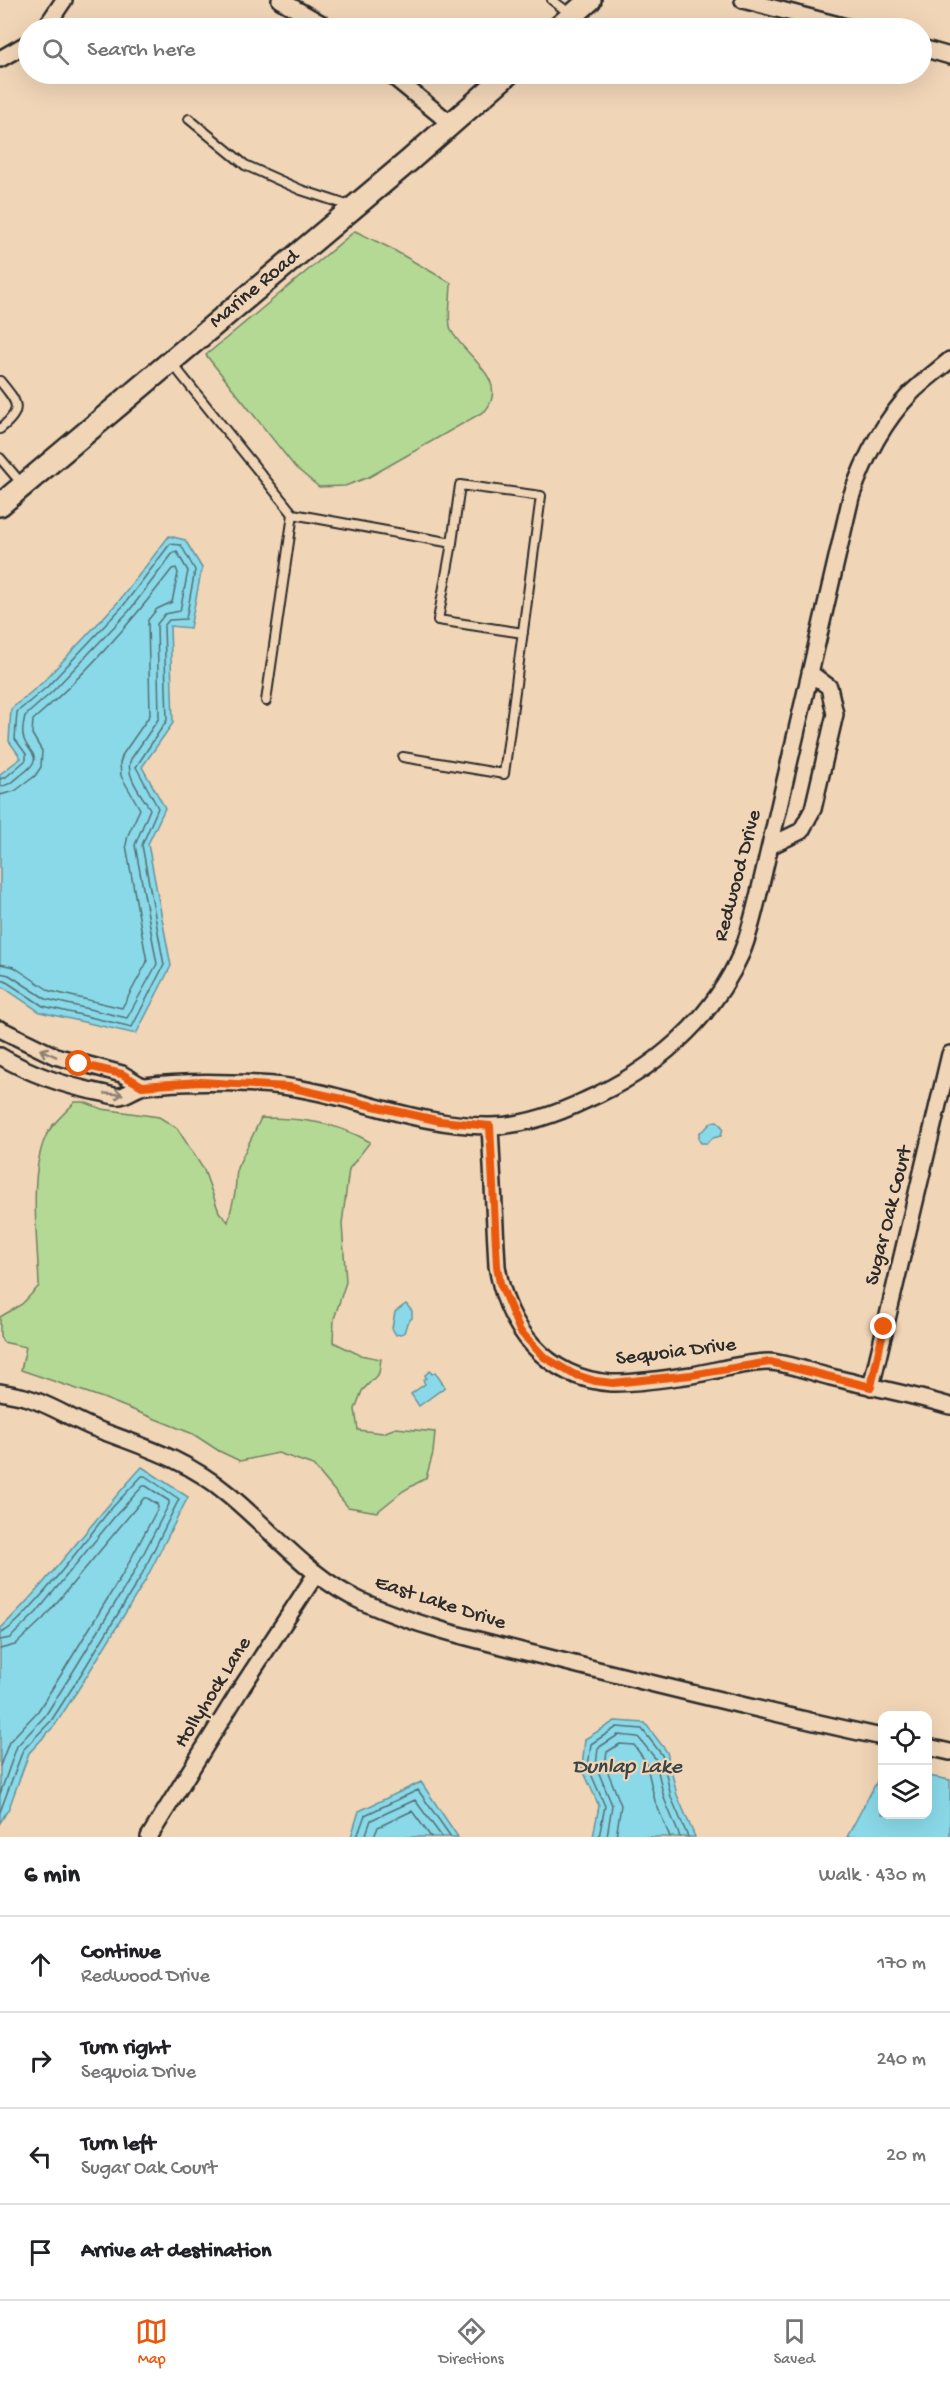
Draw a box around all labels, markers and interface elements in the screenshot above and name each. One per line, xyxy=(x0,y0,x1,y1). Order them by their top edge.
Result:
search box xyxy=(18,18,932,84)
icon: search xyxy=(39,35,72,68)
text: Search here xyxy=(87,38,195,64)
street label: Marine Road xyxy=(205,244,306,335)
street label: Redwood Drive xyxy=(709,806,769,945)
one-way arrow xyxy=(40,1046,58,1058)
route start xyxy=(65,1050,91,1076)
one-way arrow xyxy=(104,1088,123,1099)
street label: Sugar Oak Court xyxy=(861,1142,920,1288)
route end xyxy=(870,1313,896,1339)
street label: Sequoia Drive xyxy=(614,1333,739,1373)
street label: East Lake Drive xyxy=(371,1571,510,1637)
street label: Hollyhock Lane xyxy=(170,1632,259,1753)
map controls xyxy=(878,1711,932,1819)
button: locate xyxy=(878,1711,932,1765)
water label: Dunlap Lake xyxy=(572,1755,683,1781)
button: layers xyxy=(878,1765,932,1819)
text: 6 min xyxy=(24,1861,80,1892)
text: Walk · 430 m xyxy=(819,1865,926,1888)
text: Continue xyxy=(81,1940,161,1966)
icon: ahead xyxy=(24,1948,57,1981)
text: 170 m xyxy=(877,1953,926,1976)
text: Redwood Drive xyxy=(81,1966,210,1989)
text: Turn right xyxy=(81,2036,169,2062)
icon: right xyxy=(24,2044,57,2077)
text: 240 m xyxy=(876,2049,926,2072)
text: Sequoia Drive xyxy=(81,2062,196,2085)
text: Turn left xyxy=(81,2132,155,2158)
icon: left xyxy=(24,2140,57,2173)
text: 20 m xyxy=(886,2145,926,2168)
text: Sugar Oak Court xyxy=(81,2158,217,2181)
icon: arrive xyxy=(24,2236,57,2269)
text: Arrive at destination xyxy=(81,2239,271,2265)
tab: Map xyxy=(135,2315,168,2370)
tab: Directions xyxy=(438,2315,504,2370)
tab: Saved xyxy=(774,2315,815,2370)

